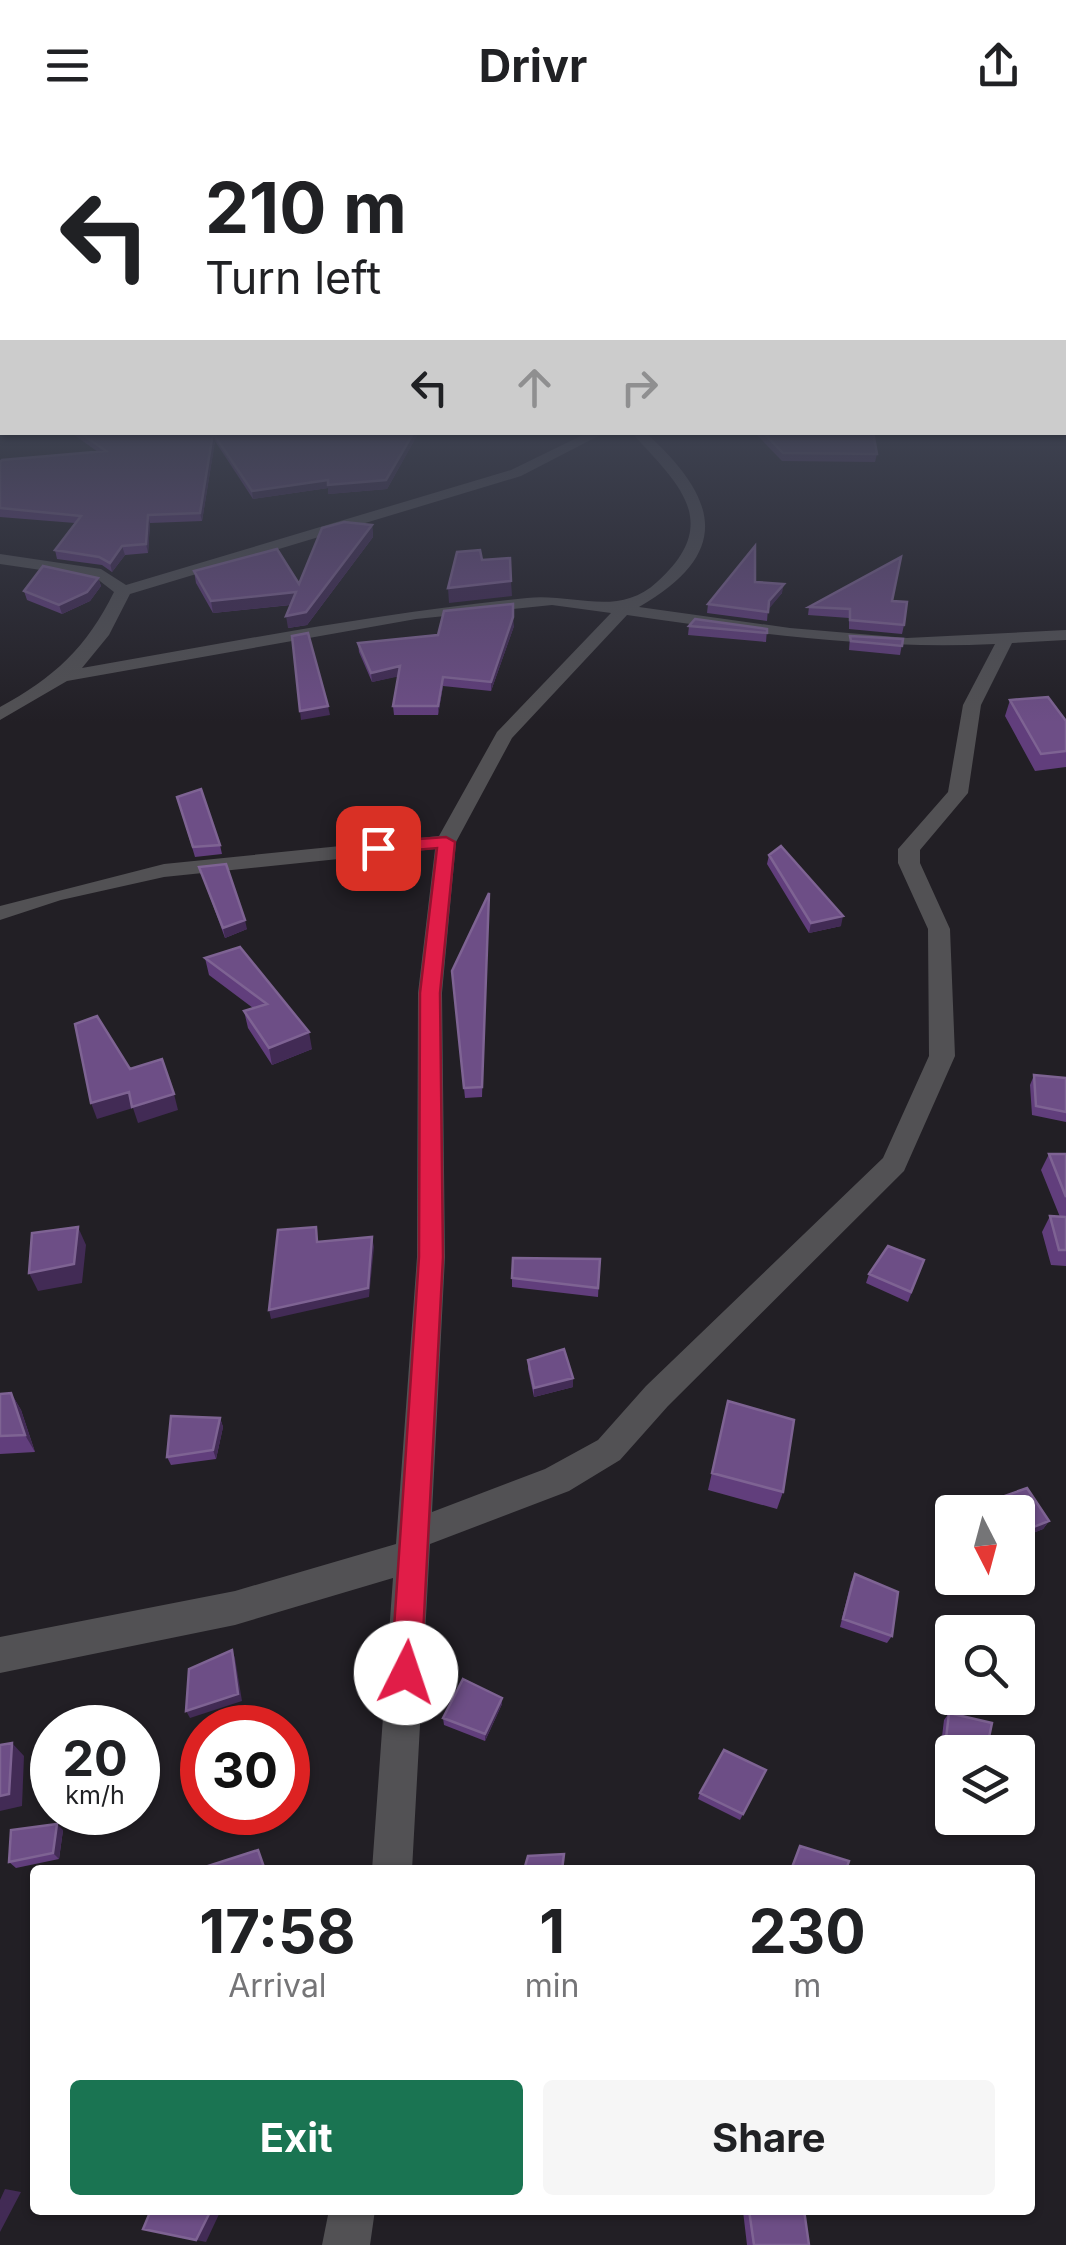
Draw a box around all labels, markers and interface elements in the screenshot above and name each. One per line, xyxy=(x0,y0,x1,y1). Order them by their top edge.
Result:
icon: menu xyxy=(40,38,95,93)
text: Drivr xyxy=(479,38,587,93)
icon: share xyxy=(971,38,1026,93)
text: 210 m xyxy=(205,165,407,250)
icon: left xyxy=(40,170,170,300)
text: Turn left xyxy=(205,250,381,305)
icon: left xyxy=(402,360,457,415)
icon: ahead xyxy=(507,360,562,415)
icon: right xyxy=(612,360,667,415)
pin xyxy=(336,806,421,891)
icon: arrive xyxy=(351,821,406,876)
north arrow xyxy=(935,1495,1035,1595)
map controls xyxy=(935,1495,1035,1835)
button: search xyxy=(935,1615,1035,1715)
position arrow xyxy=(354,1621,458,1725)
speed limit sign: 30 xyxy=(180,1705,310,1835)
text: 20 xyxy=(62,1728,128,1788)
button: layers xyxy=(935,1735,1035,1835)
text: km/h xyxy=(65,1780,125,1810)
text: 17:58 xyxy=(199,1895,355,1967)
text: 1 xyxy=(539,1895,565,1967)
text: 230 xyxy=(749,1895,866,1967)
text: Arrival xyxy=(228,1966,327,2005)
text: min xyxy=(525,1966,579,2005)
text: m xyxy=(793,1966,821,2005)
button: Exit xyxy=(70,2080,523,2195)
button: Share xyxy=(543,2080,995,2195)

